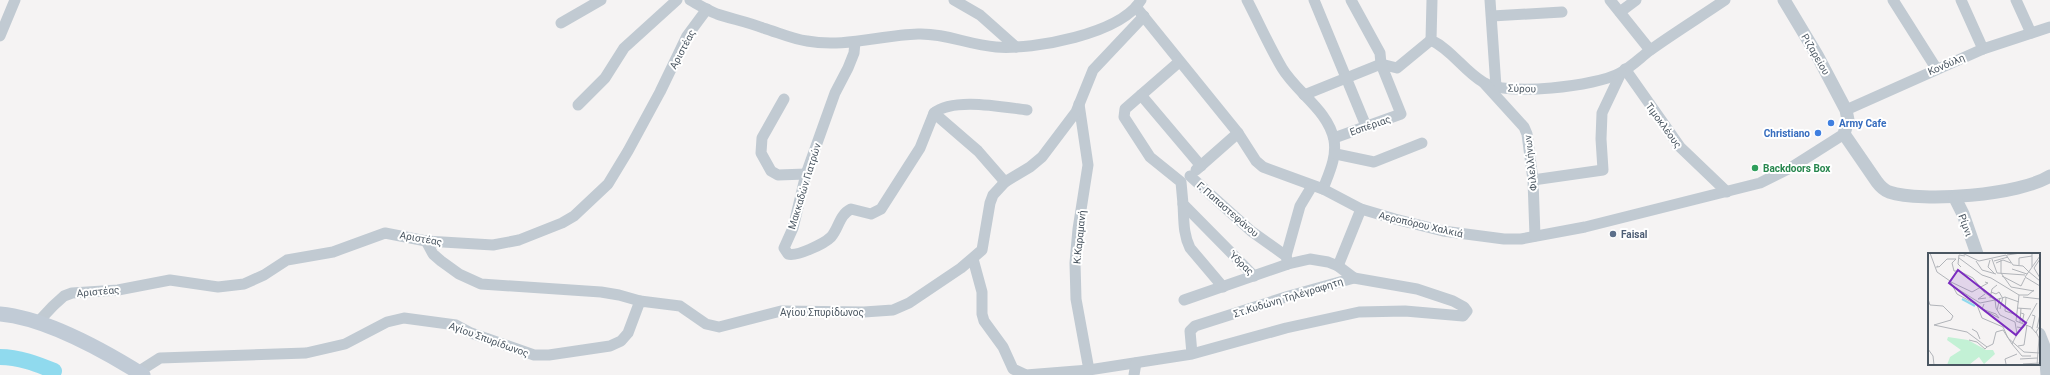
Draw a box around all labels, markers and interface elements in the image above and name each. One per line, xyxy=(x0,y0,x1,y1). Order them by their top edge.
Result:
street label: Αριστέας xyxy=(668,28,698,71)
street label: Ριζαρείου xyxy=(1799,32,1832,77)
street label: Κονδύλη xyxy=(1926,52,1966,77)
street label: Σύρου xyxy=(1508,83,1536,94)
street label: Τιμοκλέους xyxy=(1643,101,1684,151)
street label: Εσπέριας xyxy=(1348,113,1392,139)
marker: Army Cafe xyxy=(1826,118,1836,128)
place label: Army Cafe xyxy=(1839,118,1887,129)
place label: Christiano xyxy=(1764,128,1810,139)
marker: Christiano xyxy=(1813,128,1823,138)
street label: Φιλελλήνων xyxy=(1522,134,1539,191)
street label: Μακκαδών Γιατρών xyxy=(786,142,823,230)
marker: Backdoors Box xyxy=(1750,163,1760,173)
place label: Backdoors Box xyxy=(1763,163,1831,174)
street label: Γ. Παπαστεφάνου xyxy=(1194,180,1261,240)
street label: Αεροπόρου Χαλκιά xyxy=(1378,209,1464,240)
street label: Κ.Καραμανή xyxy=(1071,210,1088,264)
street label: Ρίμνι xyxy=(1956,212,1975,238)
street label: Αριστέας xyxy=(399,229,443,249)
marker: Faisal xyxy=(1608,229,1618,239)
place label: Faisal xyxy=(1621,229,1648,240)
street label: Ύδρας xyxy=(1226,249,1256,278)
inset map xyxy=(1928,253,2040,365)
street label: Στ.Κυδώνη Τηλέγραφητη xyxy=(1232,276,1345,320)
street label: Αριστέας xyxy=(76,284,120,300)
street label: Αγίου Σπυρίδωνος xyxy=(780,307,864,319)
street label: Αγίου Σπυρίδωνος xyxy=(447,320,530,360)

